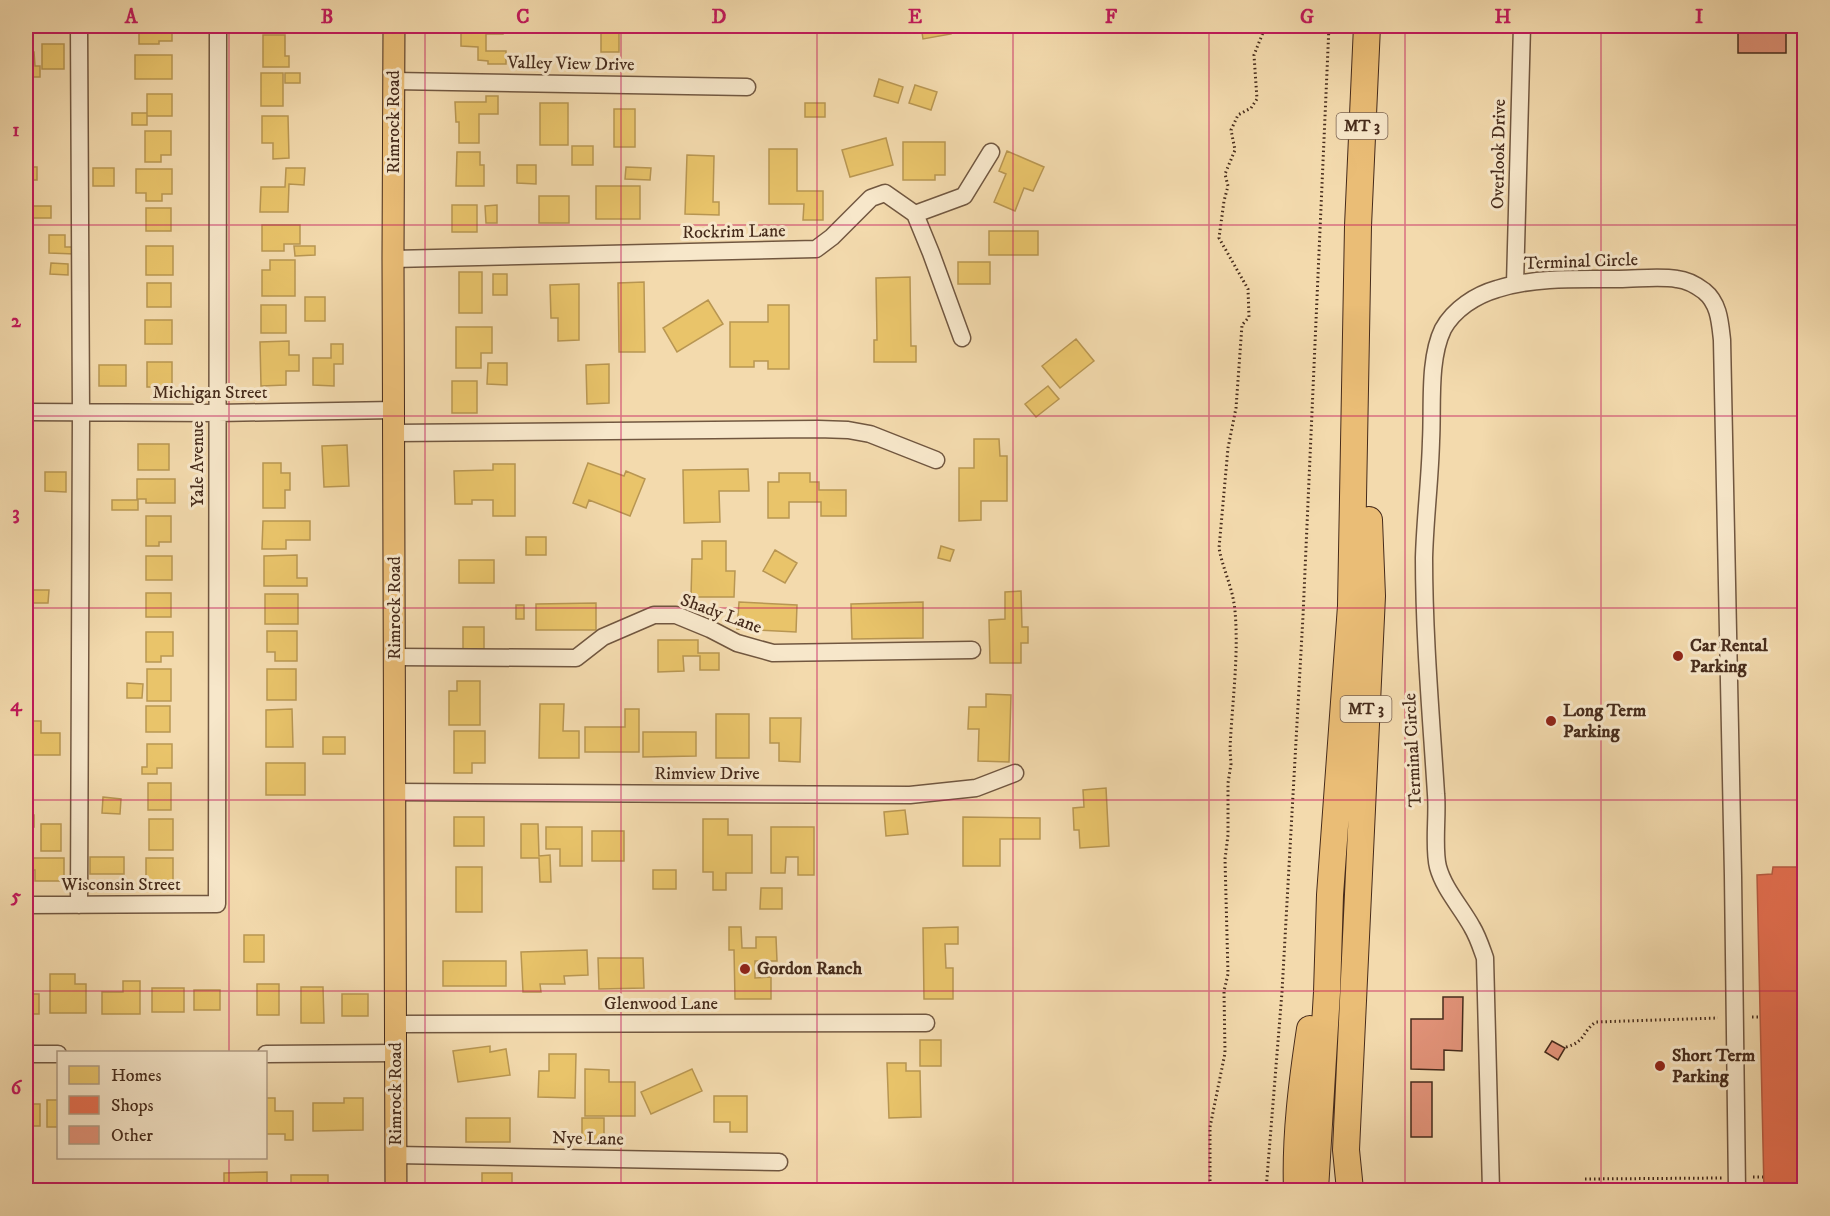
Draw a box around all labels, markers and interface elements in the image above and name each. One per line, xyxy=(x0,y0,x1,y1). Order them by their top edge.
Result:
text: A xyxy=(124,5,139,30)
text: B xyxy=(321,5,333,30)
text: C xyxy=(516,5,530,30)
text: D xyxy=(712,5,727,30)
text: E xyxy=(908,5,922,30)
text: F xyxy=(1105,5,1118,30)
text: G xyxy=(1300,5,1314,30)
text: H xyxy=(1495,5,1512,30)
text: I xyxy=(1695,5,1703,30)
street label: Valley View Drive xyxy=(506,52,635,76)
street label: Rimrock Road xyxy=(383,70,405,174)
street label: Overlook Drive xyxy=(1487,99,1511,209)
road number: MT 3 xyxy=(1336,113,1388,139)
text: 1 xyxy=(12,118,20,143)
street label: Rockrim Lane xyxy=(682,220,786,244)
street label: Terminal Circle xyxy=(1524,249,1638,275)
text: 2 xyxy=(11,309,22,334)
street label: Michigan Street xyxy=(152,382,268,404)
street label: Yale Avenue xyxy=(187,421,209,507)
text: 3 xyxy=(12,501,20,526)
street label: Rimrock Road xyxy=(384,556,406,660)
street label: Shady Lane xyxy=(677,589,765,639)
place label: Car Rental Parking xyxy=(1690,635,1768,678)
marker: Car Rental Parking xyxy=(1671,649,1685,663)
street label: Terminal Circle xyxy=(1399,692,1427,808)
text: 4 xyxy=(10,693,23,718)
road number: MT 3 xyxy=(1340,696,1392,722)
place label: Long Term Parking xyxy=(1563,700,1647,743)
marker: Long Term Parking xyxy=(1544,714,1558,728)
street label: Rimview Drive xyxy=(654,763,760,785)
street label: Wisconsin Street xyxy=(60,874,181,896)
text: 5 xyxy=(10,884,21,909)
place label: Gordon Ranch xyxy=(757,958,863,980)
marker: Gordon Ranch xyxy=(738,962,752,976)
street label: Glenwood Lane xyxy=(604,993,718,1015)
street label: Rimrock Road xyxy=(385,1042,407,1146)
place label: Short Term Parking xyxy=(1672,1045,1756,1088)
legend xyxy=(57,1051,267,1159)
marker: Short Term Parking xyxy=(1653,1059,1667,1073)
text: Homes xyxy=(111,1065,162,1087)
text: 6 xyxy=(11,1076,23,1101)
text: Shops xyxy=(111,1095,154,1117)
text: Other xyxy=(111,1125,153,1147)
street label: Nye Lane xyxy=(552,1127,624,1151)

